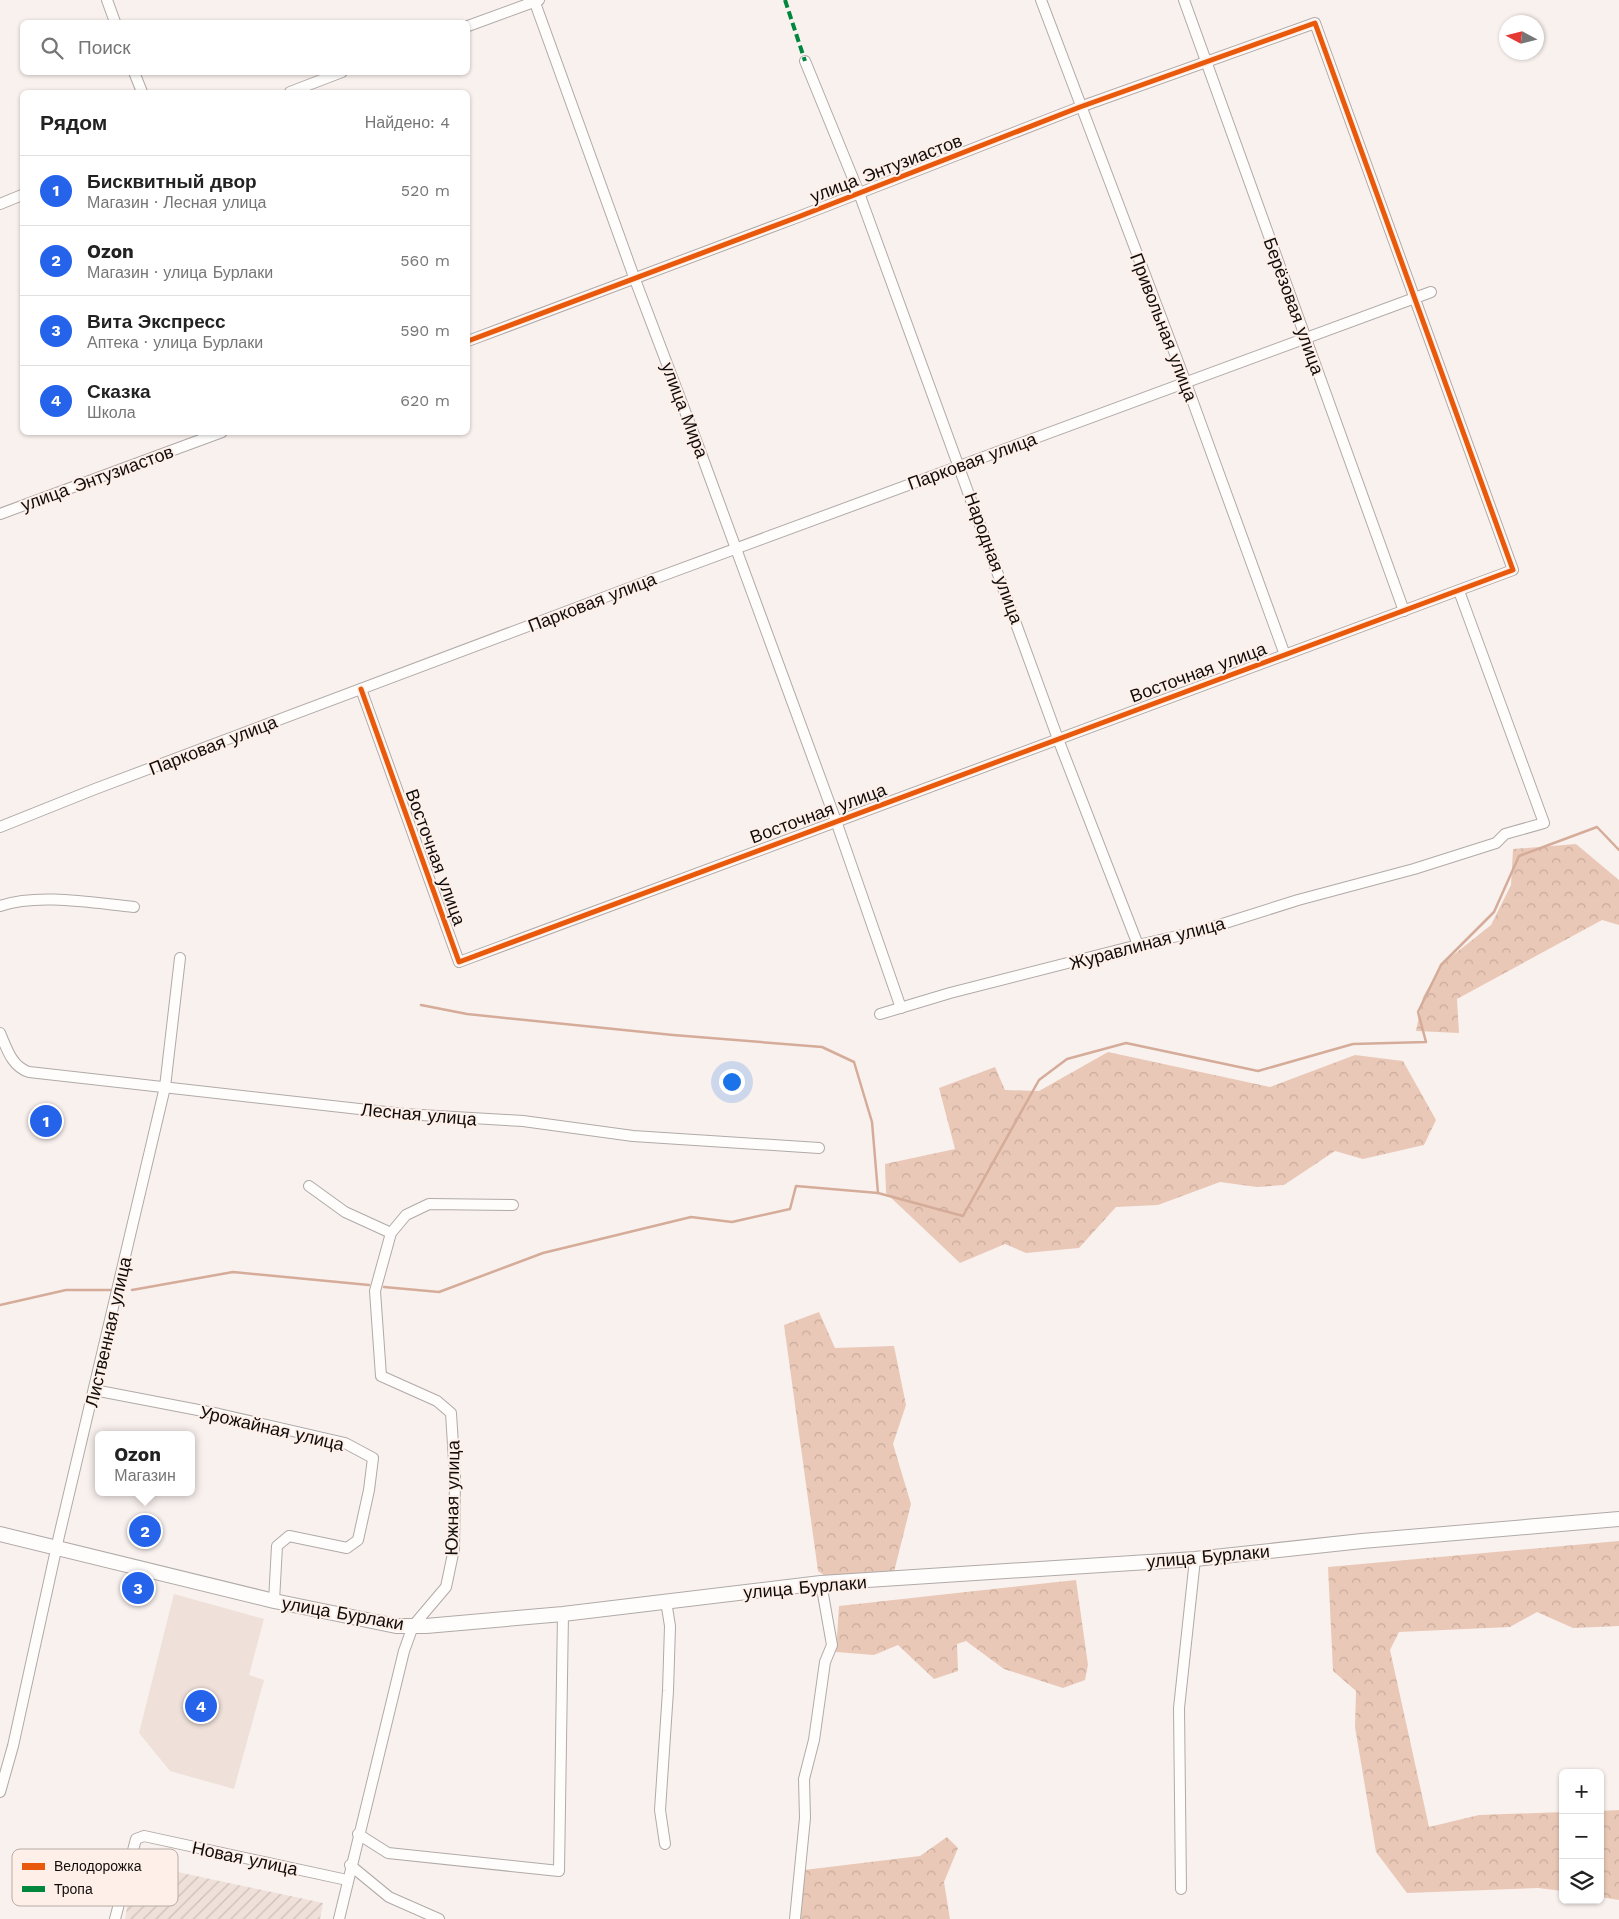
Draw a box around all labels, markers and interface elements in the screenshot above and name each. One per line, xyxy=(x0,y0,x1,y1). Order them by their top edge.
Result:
north arrow xyxy=(1499,15,1544,60)
search box xyxy=(20,20,470,75)
icon: search xyxy=(38,34,66,62)
text: Поиск xyxy=(78,36,131,59)
text: Рядом xyxy=(40,110,107,135)
text: Найдено: 4 xyxy=(365,113,450,132)
street label: улица Энтузиастов xyxy=(807,129,965,207)
text: Бисквитный двор xyxy=(87,170,257,193)
text: 1 xyxy=(53,181,59,200)
text: 520 m xyxy=(401,181,450,200)
text: Магазин · Лесная улица xyxy=(87,193,266,212)
street label: Берёзовая улица xyxy=(1259,234,1329,378)
text: Ozon xyxy=(87,240,134,263)
street label: Привольная улица xyxy=(1126,250,1202,405)
text: 2 xyxy=(51,251,61,270)
text: 560 m xyxy=(400,251,450,270)
text: Магазин · улица Бурлаки xyxy=(87,263,273,282)
text: Вита Экспресс xyxy=(87,310,226,333)
text: 3 xyxy=(51,321,61,340)
text: 590 m xyxy=(400,321,450,340)
text: Аптека · улица Бурлаки xyxy=(87,333,263,352)
street label: улица Мира xyxy=(657,359,713,462)
text: Сказка xyxy=(87,380,151,403)
text: 4 xyxy=(51,391,61,410)
text: 620 m xyxy=(400,391,450,410)
text: Школа xyxy=(87,403,136,422)
street label: Парковая улица xyxy=(905,428,1040,494)
street label: улица Энтузиастов xyxy=(18,441,176,515)
street label: Народная улица xyxy=(960,489,1028,628)
street label: Парковая улица xyxy=(525,568,660,636)
street label: Восточная улица xyxy=(1127,637,1270,706)
street label: Парковая улица xyxy=(146,711,281,779)
street label: Восточная улица xyxy=(747,778,890,847)
street label: Восточная улица xyxy=(402,786,471,929)
street label: Журавлиная улица xyxy=(1067,912,1228,974)
your location xyxy=(719,1069,745,1095)
street label: Лесная улица xyxy=(360,1098,479,1130)
pin: 1 xyxy=(30,1102,62,1140)
street label: Лиственная улица xyxy=(80,1254,136,1409)
street label: Урожайная улица xyxy=(198,1401,347,1455)
popup xyxy=(95,1431,195,1496)
street label: Южная улица xyxy=(440,1439,464,1556)
text: Ozon xyxy=(114,1443,161,1466)
text: Магазин xyxy=(114,1466,176,1485)
pin: 2 xyxy=(129,1512,161,1550)
street label: улица Бурлаки xyxy=(1145,1540,1271,1572)
pin: 3 xyxy=(122,1569,154,1607)
street label: улица Бурлаки xyxy=(742,1571,868,1603)
street label: улица Бурлаки xyxy=(280,1592,406,1634)
pin: 4 xyxy=(185,1687,217,1725)
map controls xyxy=(1559,1769,1604,1904)
button: + xyxy=(1559,1769,1604,1814)
button: − xyxy=(1559,1814,1604,1859)
street label: Новая улица xyxy=(190,1837,301,1880)
legend xyxy=(12,1849,178,1906)
text: Велодорожка xyxy=(54,1858,142,1874)
button: layers xyxy=(1559,1859,1604,1904)
text: Тропа xyxy=(54,1881,93,1897)

